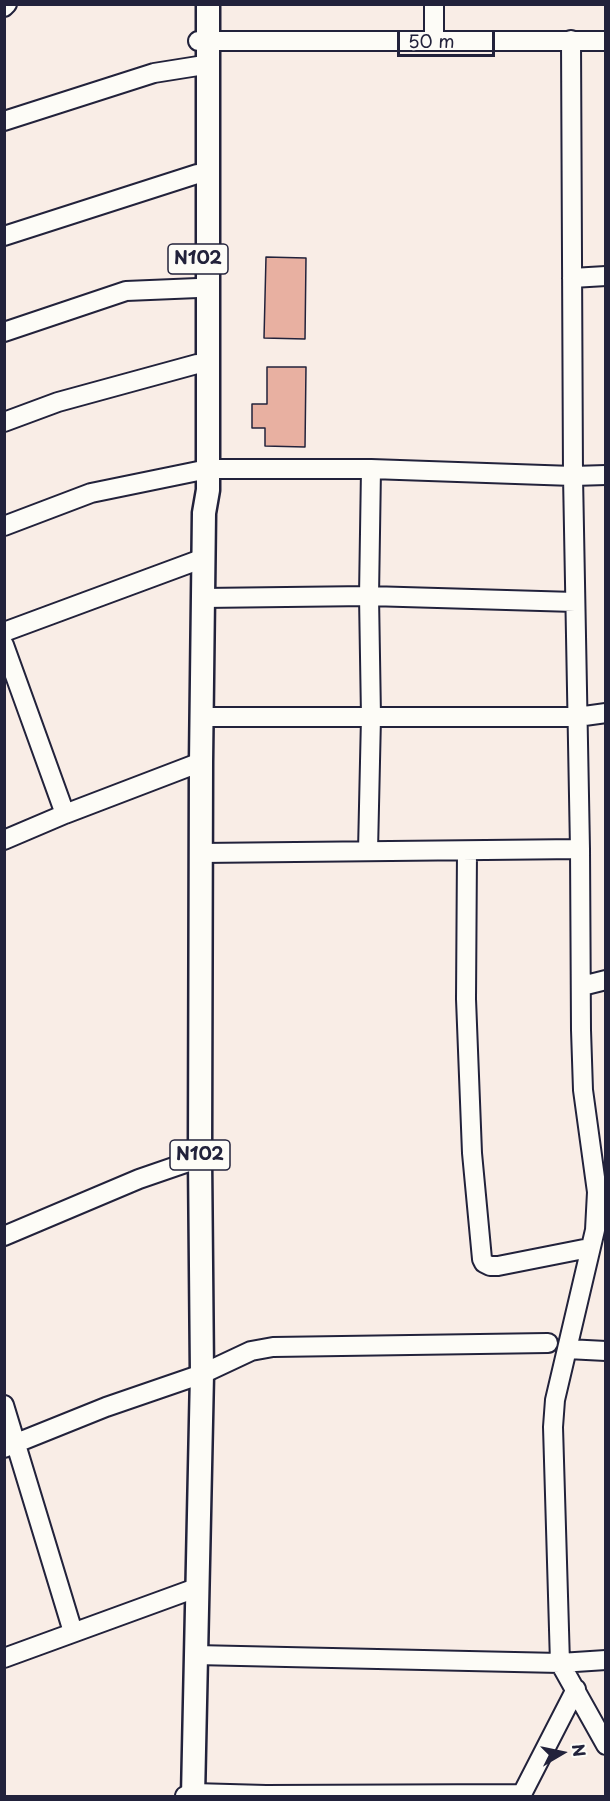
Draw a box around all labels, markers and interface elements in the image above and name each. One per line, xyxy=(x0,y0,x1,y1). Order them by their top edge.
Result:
scale bar xyxy=(400,18,498,56)
text: 50 m xyxy=(408,27,455,54)
road number: N102 xyxy=(168,244,228,274)
road number: N102 xyxy=(170,1140,230,1170)
north arrow xyxy=(532,1723,592,1783)
text: N xyxy=(567,1742,593,1758)

